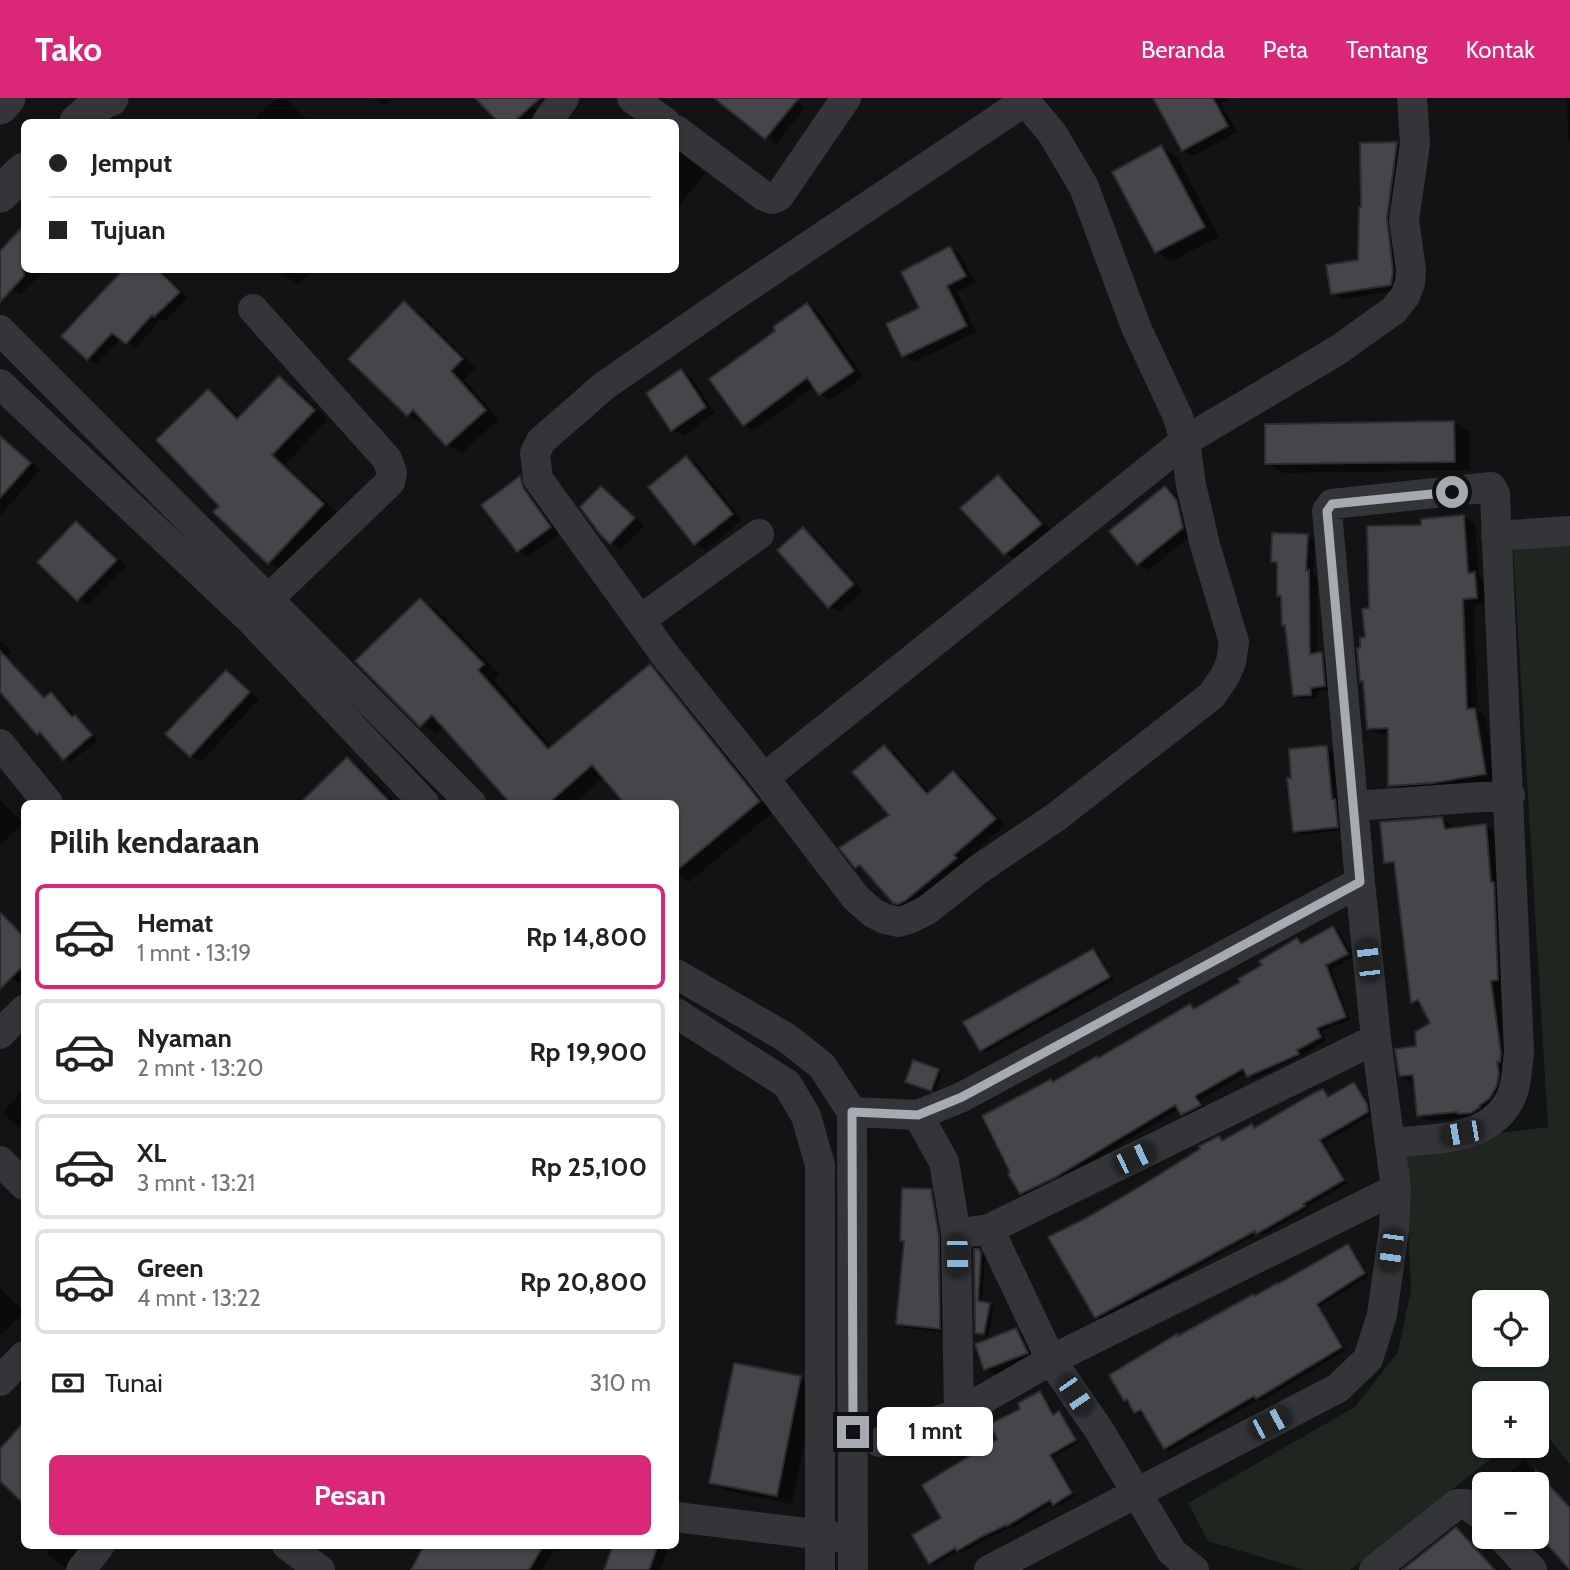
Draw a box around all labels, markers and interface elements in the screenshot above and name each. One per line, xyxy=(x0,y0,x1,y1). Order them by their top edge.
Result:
text: Tako xyxy=(35,29,102,69)
text: Beranda xyxy=(1141,35,1225,64)
text: Peta xyxy=(1263,35,1308,64)
text: Tentang xyxy=(1346,35,1427,64)
text: Kontak xyxy=(1465,35,1535,64)
text: Jemput xyxy=(91,147,172,179)
text: Tujuan xyxy=(91,214,166,246)
route start xyxy=(1436,476,1468,508)
text: Pilih kendaraan xyxy=(49,822,260,861)
icon: car xyxy=(53,905,116,968)
text: Hemat xyxy=(137,907,213,939)
text: Rp 14,800 xyxy=(526,921,647,953)
car xyxy=(1356,938,1381,982)
text: 1 mnt · 13:19 xyxy=(137,939,251,967)
icon: car xyxy=(53,1020,116,1083)
text: Nyaman xyxy=(137,1022,232,1054)
text: Rp 19,900 xyxy=(529,1036,647,1068)
text: 2 mnt · 13:20 xyxy=(137,1054,263,1082)
car xyxy=(1440,1119,1485,1147)
icon: car xyxy=(53,1135,116,1198)
text: XL xyxy=(137,1137,166,1169)
car xyxy=(1111,1139,1158,1177)
text: Rp 25,100 xyxy=(531,1151,647,1183)
text: 3 mnt · 13:21 xyxy=(137,1169,255,1197)
car xyxy=(1378,1228,1405,1272)
car xyxy=(947,1235,968,1277)
icon: car xyxy=(53,1250,116,1313)
text: Green xyxy=(137,1252,204,1284)
text: Rp 20,800 xyxy=(520,1266,647,1298)
text: 4 mnt · 13:22 xyxy=(137,1284,261,1312)
map controls xyxy=(1472,1290,1549,1549)
button: locate xyxy=(1472,1290,1549,1367)
icon: cash xyxy=(49,1364,87,1402)
text: Tunai xyxy=(105,1367,163,1399)
text: 310 m xyxy=(590,1369,651,1397)
car xyxy=(1055,1372,1096,1418)
button: + xyxy=(1472,1381,1549,1458)
car xyxy=(1247,1404,1294,1442)
callout: 1 mnt xyxy=(878,1408,993,1456)
route end xyxy=(837,1416,869,1448)
text: 1 mnt xyxy=(908,1417,962,1445)
button: Pesan xyxy=(49,1455,651,1535)
button: − xyxy=(1472,1472,1549,1549)

